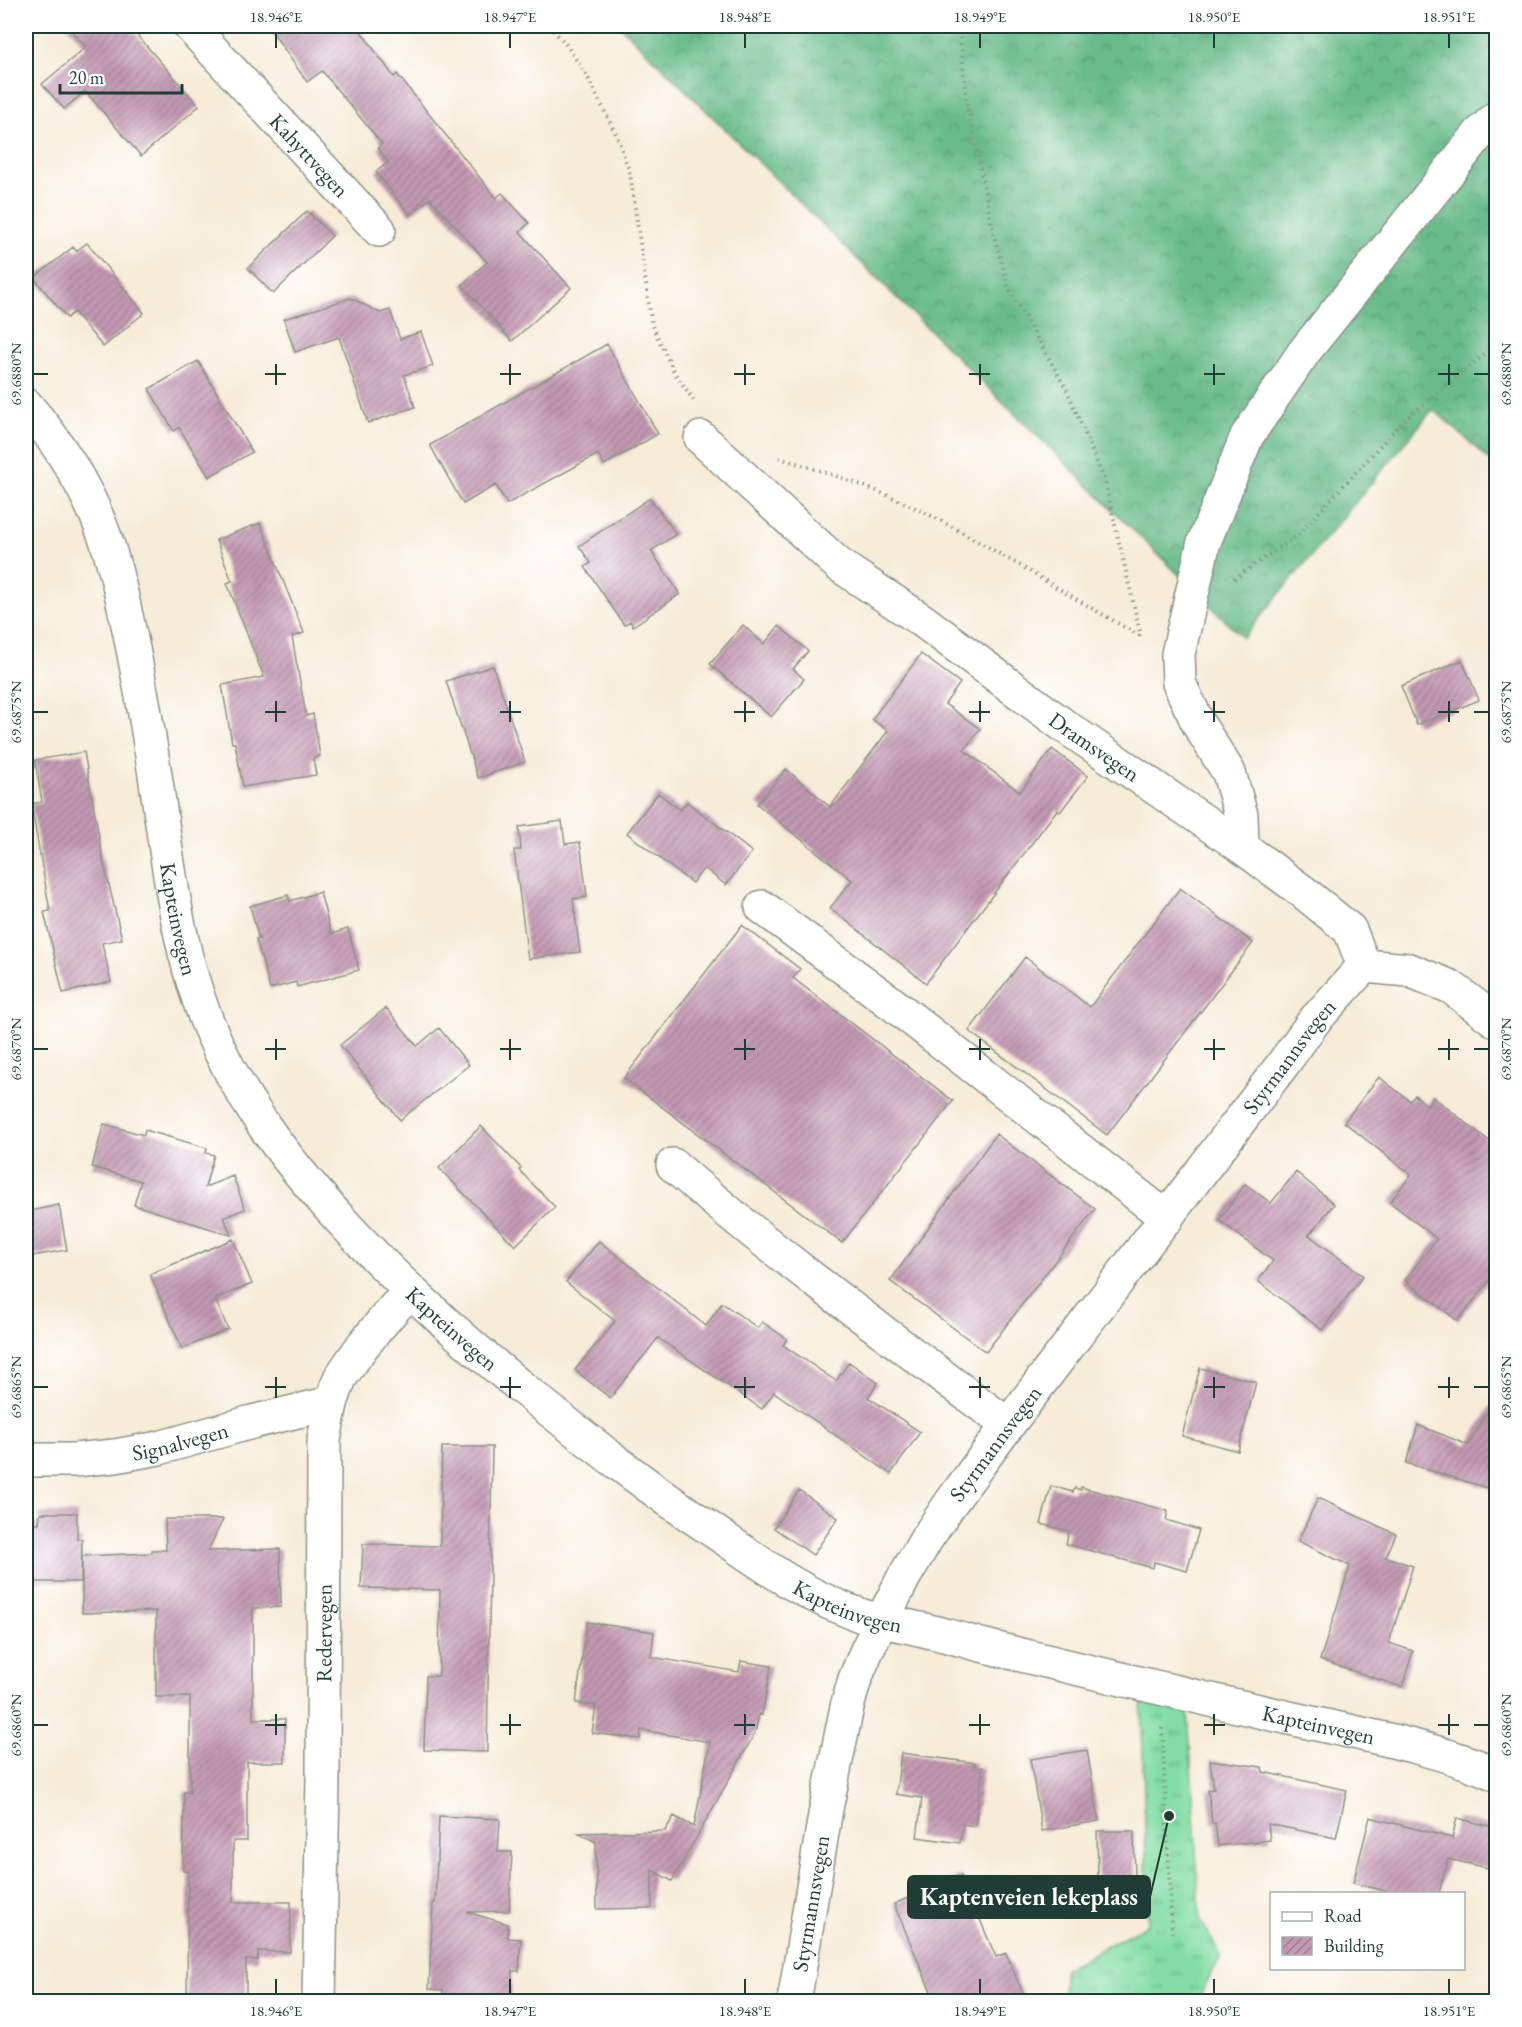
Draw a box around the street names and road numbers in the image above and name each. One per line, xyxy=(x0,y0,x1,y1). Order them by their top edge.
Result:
street label: Kahyttvegen xyxy=(263,107,356,204)
street label: Dramsvegen xyxy=(1043,705,1146,788)
street label: Kapteinvegen xyxy=(154,860,205,979)
street label: Styrmannsvegen xyxy=(1236,992,1342,1120)
street label: Kapteinvegen xyxy=(400,1280,505,1377)
street label: Styrmannsvegen xyxy=(942,1379,1048,1507)
street label: Signalvegen xyxy=(130,1415,232,1467)
street label: Kapteinvegen xyxy=(788,1572,905,1639)
street label: Redervegen xyxy=(309,1583,338,1682)
street label: Kapteinvegen xyxy=(1260,1698,1378,1751)
street label: Styrmannsvegen xyxy=(785,1833,836,1974)

